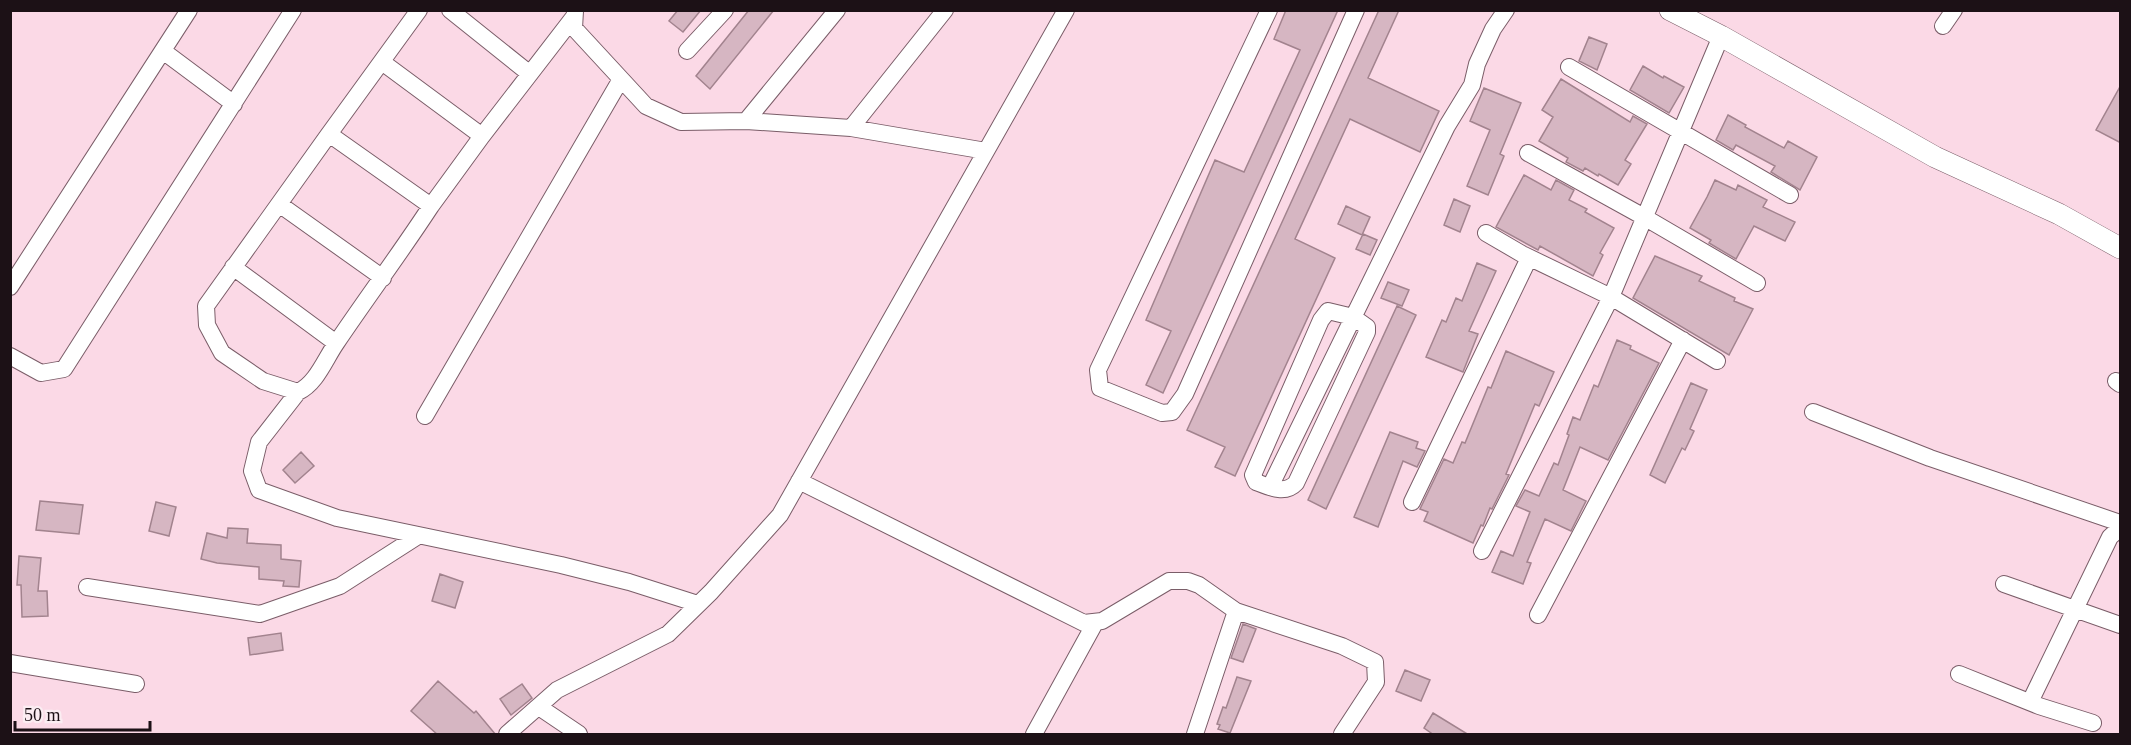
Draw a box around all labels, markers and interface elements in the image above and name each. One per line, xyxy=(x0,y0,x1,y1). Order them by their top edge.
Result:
scale bar xyxy=(15,694,150,732)
text: 50 m xyxy=(24,705,61,725)

